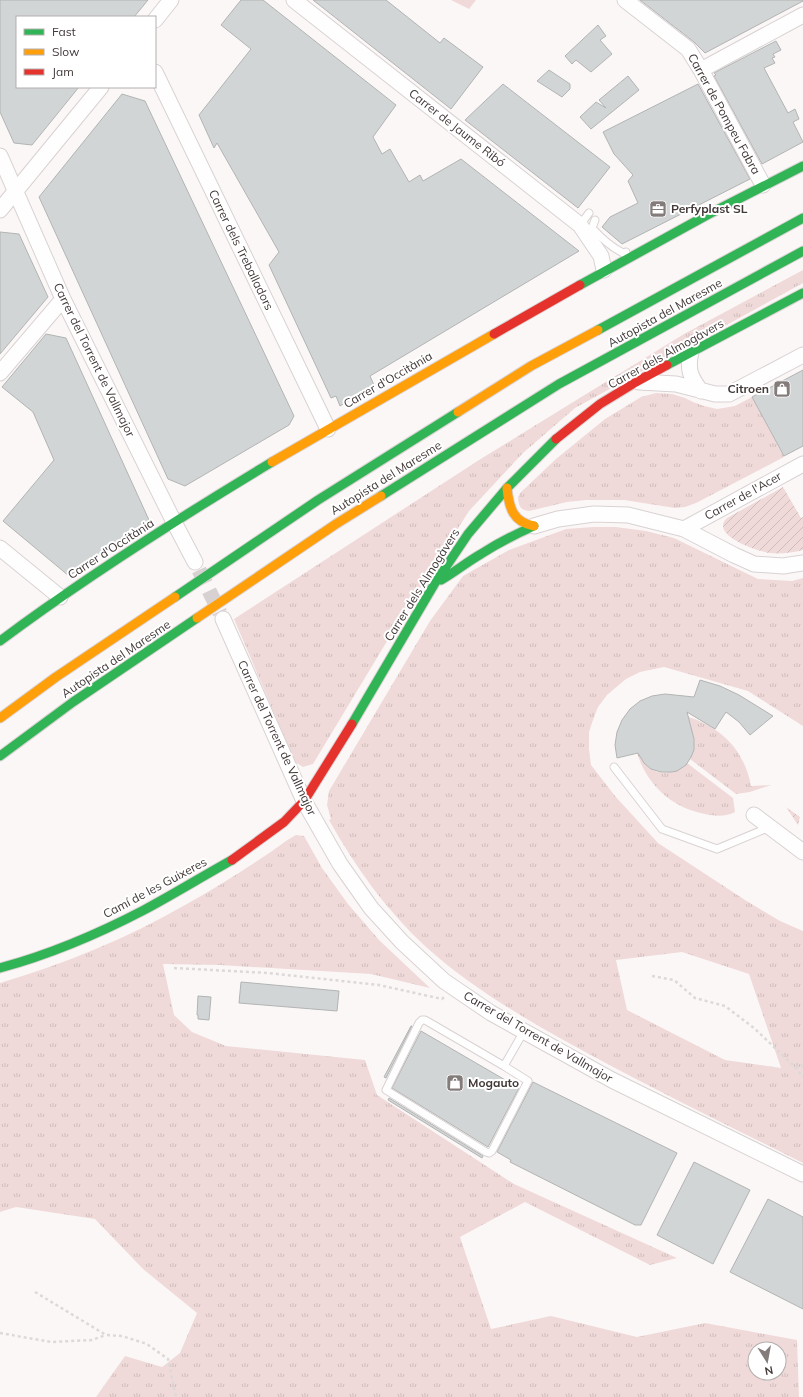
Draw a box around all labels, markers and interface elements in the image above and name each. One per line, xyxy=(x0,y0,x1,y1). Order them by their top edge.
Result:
legend xyxy=(16,16,156,88)
text: Fast xyxy=(52,24,76,39)
text: Slow xyxy=(52,44,80,59)
street label: Carrer de Pompeu Fabra xyxy=(685,51,764,177)
text: Jam xyxy=(52,64,74,79)
street label: Carrer de Jaume Ribó xyxy=(406,85,509,170)
street label: Carrer dels Treballadors xyxy=(206,187,277,313)
office icon: Perfyplast SL xyxy=(648,199,668,219)
place label: Perfyplast SL xyxy=(671,201,748,216)
street label: Autopista del Maresme xyxy=(605,275,724,350)
street label: Carrer del Torrent de Vallmajor xyxy=(51,280,139,440)
street label: Carrer dels Almogàvers xyxy=(605,315,726,392)
street label: Carrer d'Occitània xyxy=(341,348,435,411)
shop icon: Citroen xyxy=(772,379,792,399)
place label: Citroen xyxy=(728,381,769,396)
street label: Autopista del Maresme xyxy=(327,437,444,518)
street label: Carrer de l'Acer xyxy=(702,468,784,523)
street label: Carrer d'Occitània xyxy=(65,515,157,582)
street label: Carrer dels Almogàvers xyxy=(381,526,462,644)
street label: Autopista del Maresme xyxy=(58,617,173,701)
street label: Carrer del Torrent de Vallmajor xyxy=(235,658,320,818)
street label: Camí de les Guixeres xyxy=(100,854,209,921)
street label: Carrer del Torrent de Vallmajor xyxy=(461,988,616,1086)
shop icon: Mogauto xyxy=(445,1073,465,1093)
place label: Mogauto xyxy=(468,1075,519,1090)
north arrow xyxy=(747,1341,787,1381)
text: N xyxy=(763,1363,774,1378)

